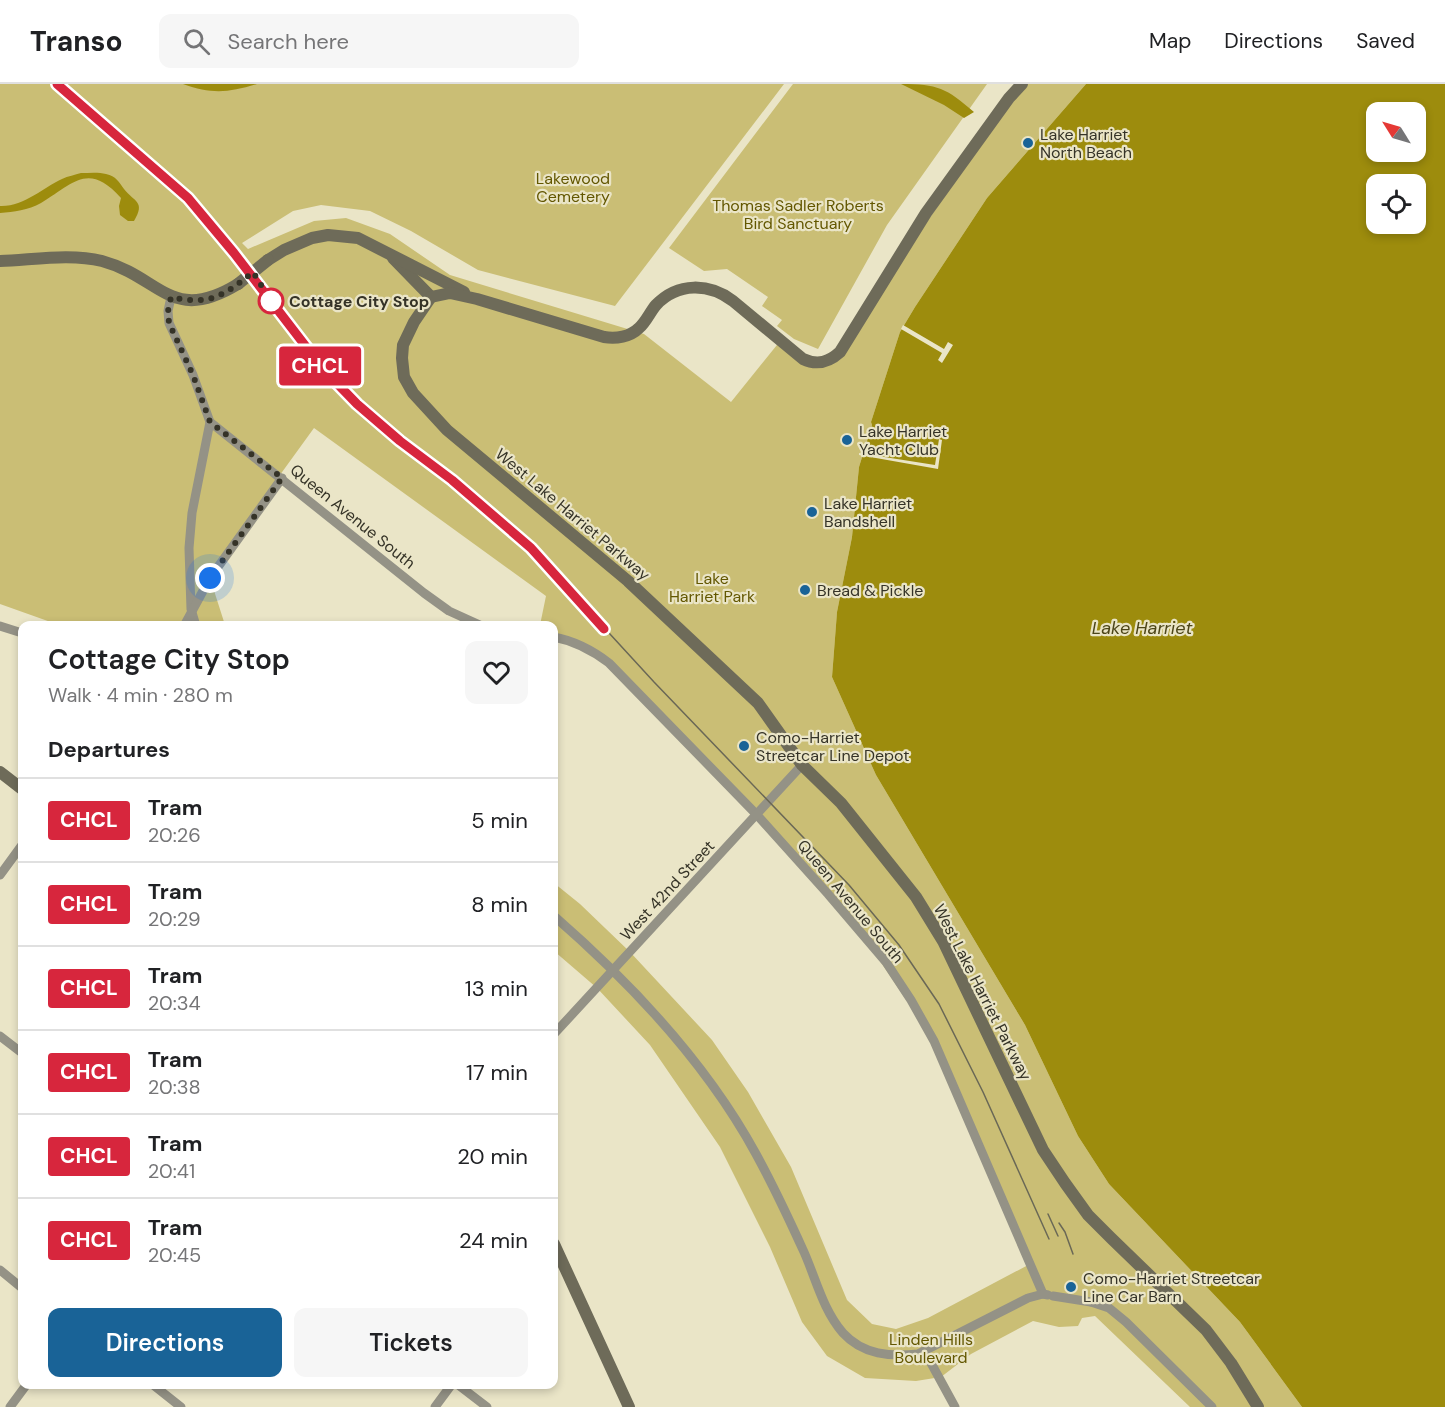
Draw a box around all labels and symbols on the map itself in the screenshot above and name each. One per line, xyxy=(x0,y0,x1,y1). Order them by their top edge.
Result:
north arrow xyxy=(1366,102,1426,162)
place label: Lake Harriet North Beach xyxy=(1040,124,1132,163)
marker: Lake Harriet North Beach xyxy=(1021,136,1035,150)
park label: Lakewood Cemetery xyxy=(536,168,610,207)
park label: Thomas Sadler Roberts Bird Sanctuary xyxy=(712,195,884,234)
marker: Cottage City Stop xyxy=(258,288,284,314)
place label: Cottage City Stop xyxy=(289,291,429,312)
line badge: CHCL xyxy=(278,346,362,386)
place label: Lake Harriet Yacht Club xyxy=(859,421,947,460)
marker: Lake Harriet Yacht Club xyxy=(840,433,854,447)
street label: West Lake Harriet Parkway xyxy=(491,444,654,585)
street label: Queen Avenue South xyxy=(286,459,420,573)
place label: Lake Harriet Bandshell xyxy=(824,493,912,532)
marker: Lake Harriet Bandshell xyxy=(805,505,819,519)
your location xyxy=(195,563,225,593)
park label: Lake Harriet Park xyxy=(669,568,755,607)
place label: Bread & Pickle xyxy=(817,580,923,601)
marker: Bread & Pickle xyxy=(798,583,812,597)
water label: Lake Harriet xyxy=(1092,616,1193,640)
place label: Como-Harriet Streetcar Line Depot xyxy=(756,727,910,766)
marker: Como-Harriet Streetcar Line Depot xyxy=(737,739,751,753)
street label: Queen Avenue South xyxy=(793,835,909,968)
street label: West 42nd Street xyxy=(615,836,719,945)
street label: West Lake Harriet Parkway xyxy=(929,900,1036,1084)
place label: Como-Harriet Streetcar Line Car Barn xyxy=(1083,1268,1260,1307)
marker: Como-Harriet Streetcar Line Car Barn xyxy=(1064,1280,1078,1294)
park label: Linden Hills Boulevard xyxy=(889,1329,973,1368)

